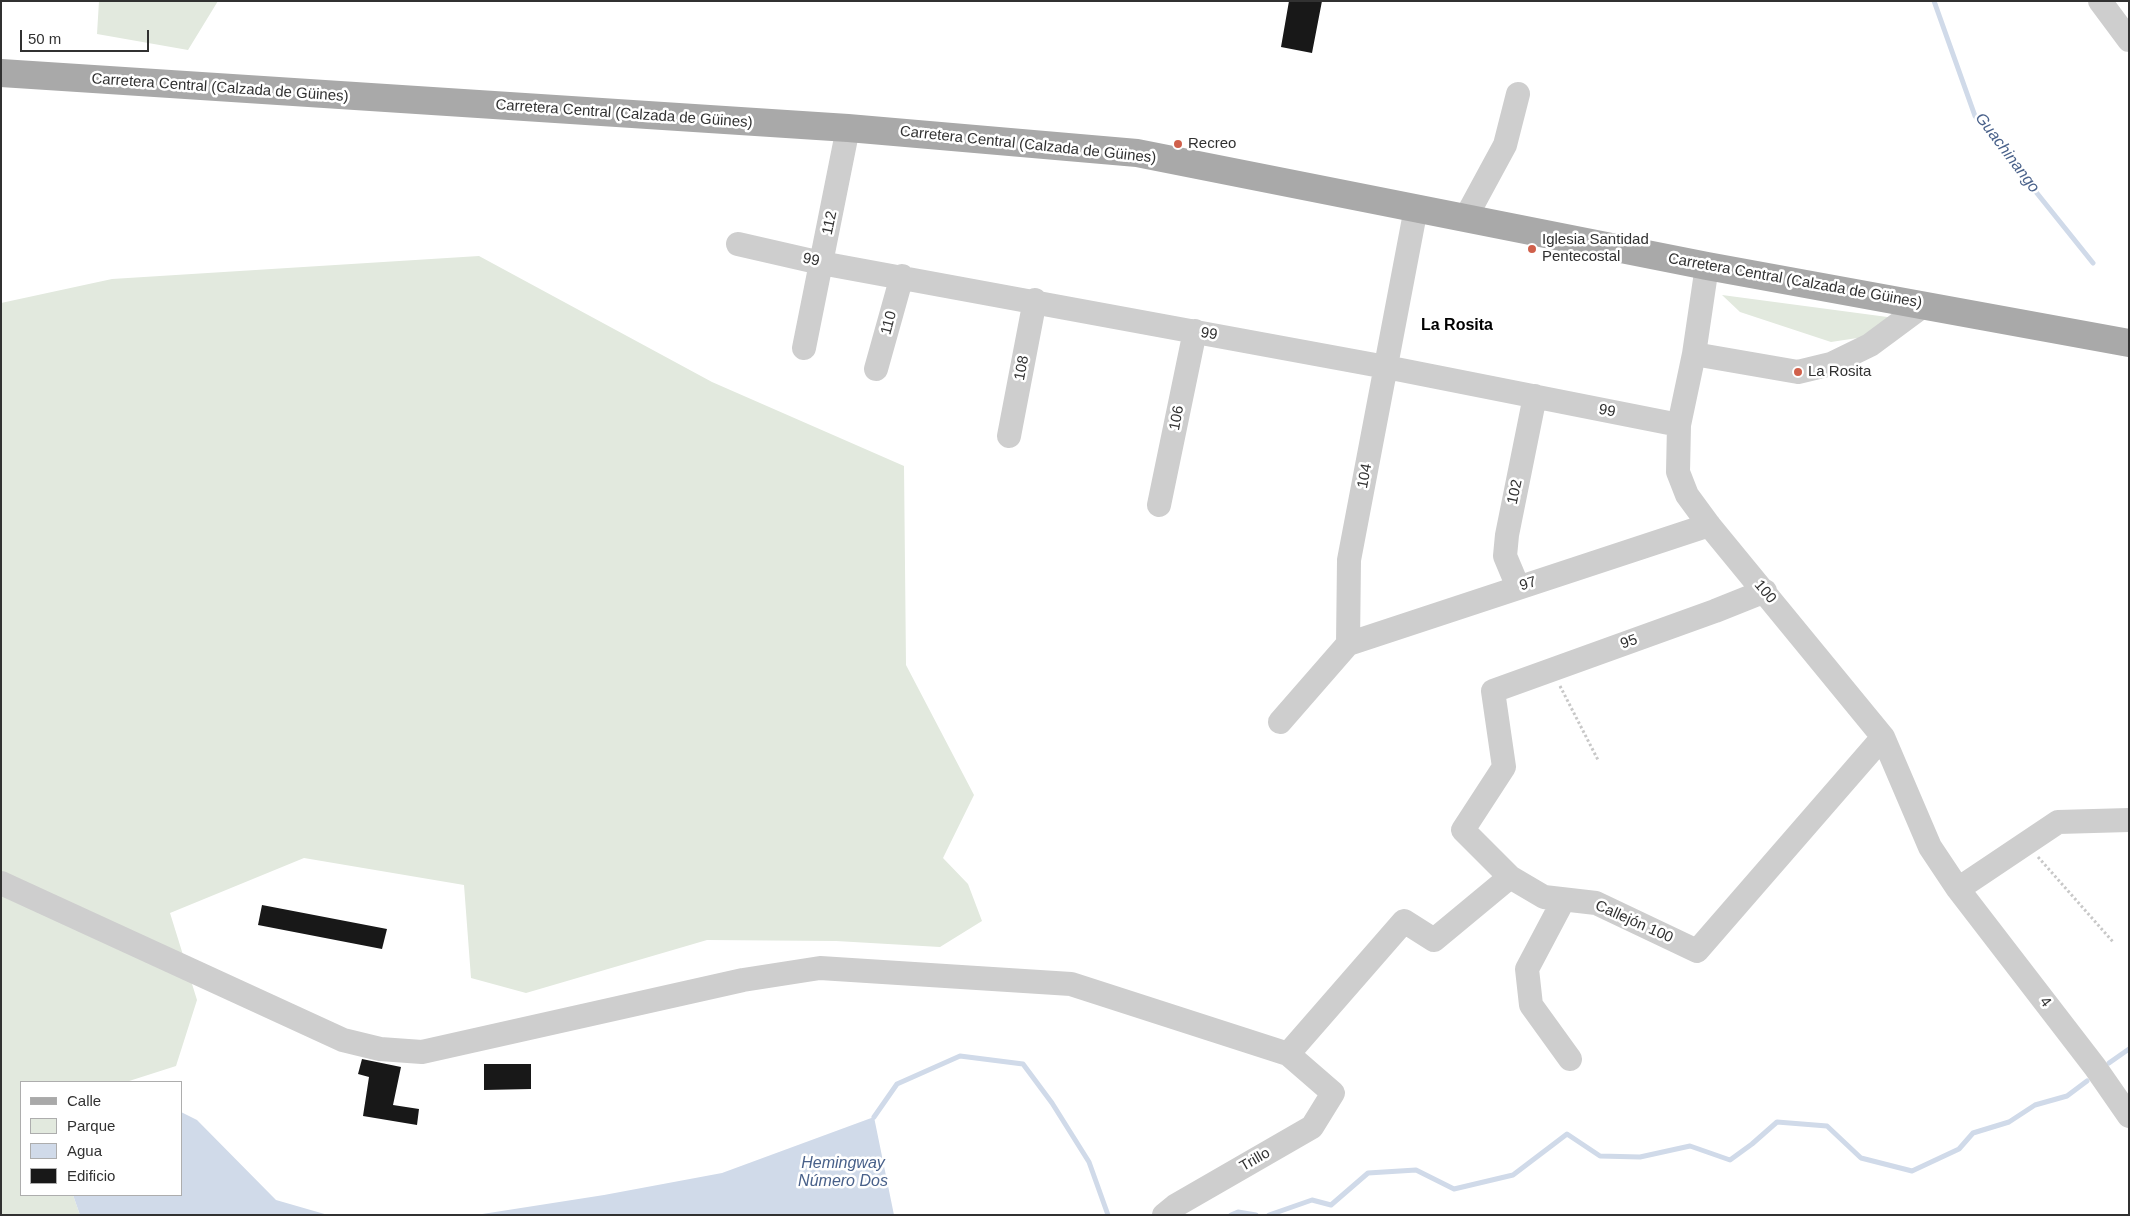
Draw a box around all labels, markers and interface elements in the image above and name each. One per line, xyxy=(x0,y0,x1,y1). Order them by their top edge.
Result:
scale bar xyxy=(22,20,151,52)
text: 50 m xyxy=(28,30,61,47)
street label: Carretera Central (Calzada de Güines) xyxy=(91,70,349,106)
street label: Carretera Central (Calzada de Güines) xyxy=(495,96,753,132)
water label: Guachinango xyxy=(1971,109,2043,197)
street label: Carretera Central (Calzada de Güines) xyxy=(899,123,1157,167)
place label: Recreo xyxy=(1188,135,1236,153)
marker: Recreo xyxy=(1172,138,1184,150)
street label: 112 xyxy=(819,209,841,237)
place label: Iglesia Santidad Pentecostal xyxy=(1542,231,1649,266)
marker: Iglesia Santidad Pentecostal xyxy=(1526,243,1538,255)
street label: 99 xyxy=(801,249,821,271)
street label: Carretera Central (Calzada de Güines) xyxy=(1667,250,1923,312)
street label: 110 xyxy=(877,309,901,337)
district label: La Rosita xyxy=(1421,316,1493,336)
street label: 99 xyxy=(1199,324,1219,344)
street label: 108 xyxy=(1011,354,1033,382)
place label: La Rosita xyxy=(1808,363,1871,381)
marker: La Rosita xyxy=(1792,366,1804,378)
street label: 99 xyxy=(1597,401,1617,421)
street label: 106 xyxy=(1166,404,1188,432)
street label: 104 xyxy=(1354,462,1376,490)
street label: 102 xyxy=(1504,478,1526,506)
street label: 97 xyxy=(1517,573,1539,595)
street label: 100 xyxy=(1750,577,1780,607)
street label: 95 xyxy=(1618,631,1640,653)
street label: Callejón 100 xyxy=(1592,897,1676,947)
street label: 4 xyxy=(2035,993,2055,1011)
legend xyxy=(20,1081,182,1196)
text: Calle xyxy=(67,1092,101,1109)
text: Parque xyxy=(67,1117,115,1134)
text: Agua xyxy=(67,1142,102,1159)
street label: Trillo xyxy=(1237,1144,1273,1176)
water label: Hemingway Número Dos xyxy=(798,1154,888,1192)
text: Edificio xyxy=(67,1167,115,1184)

